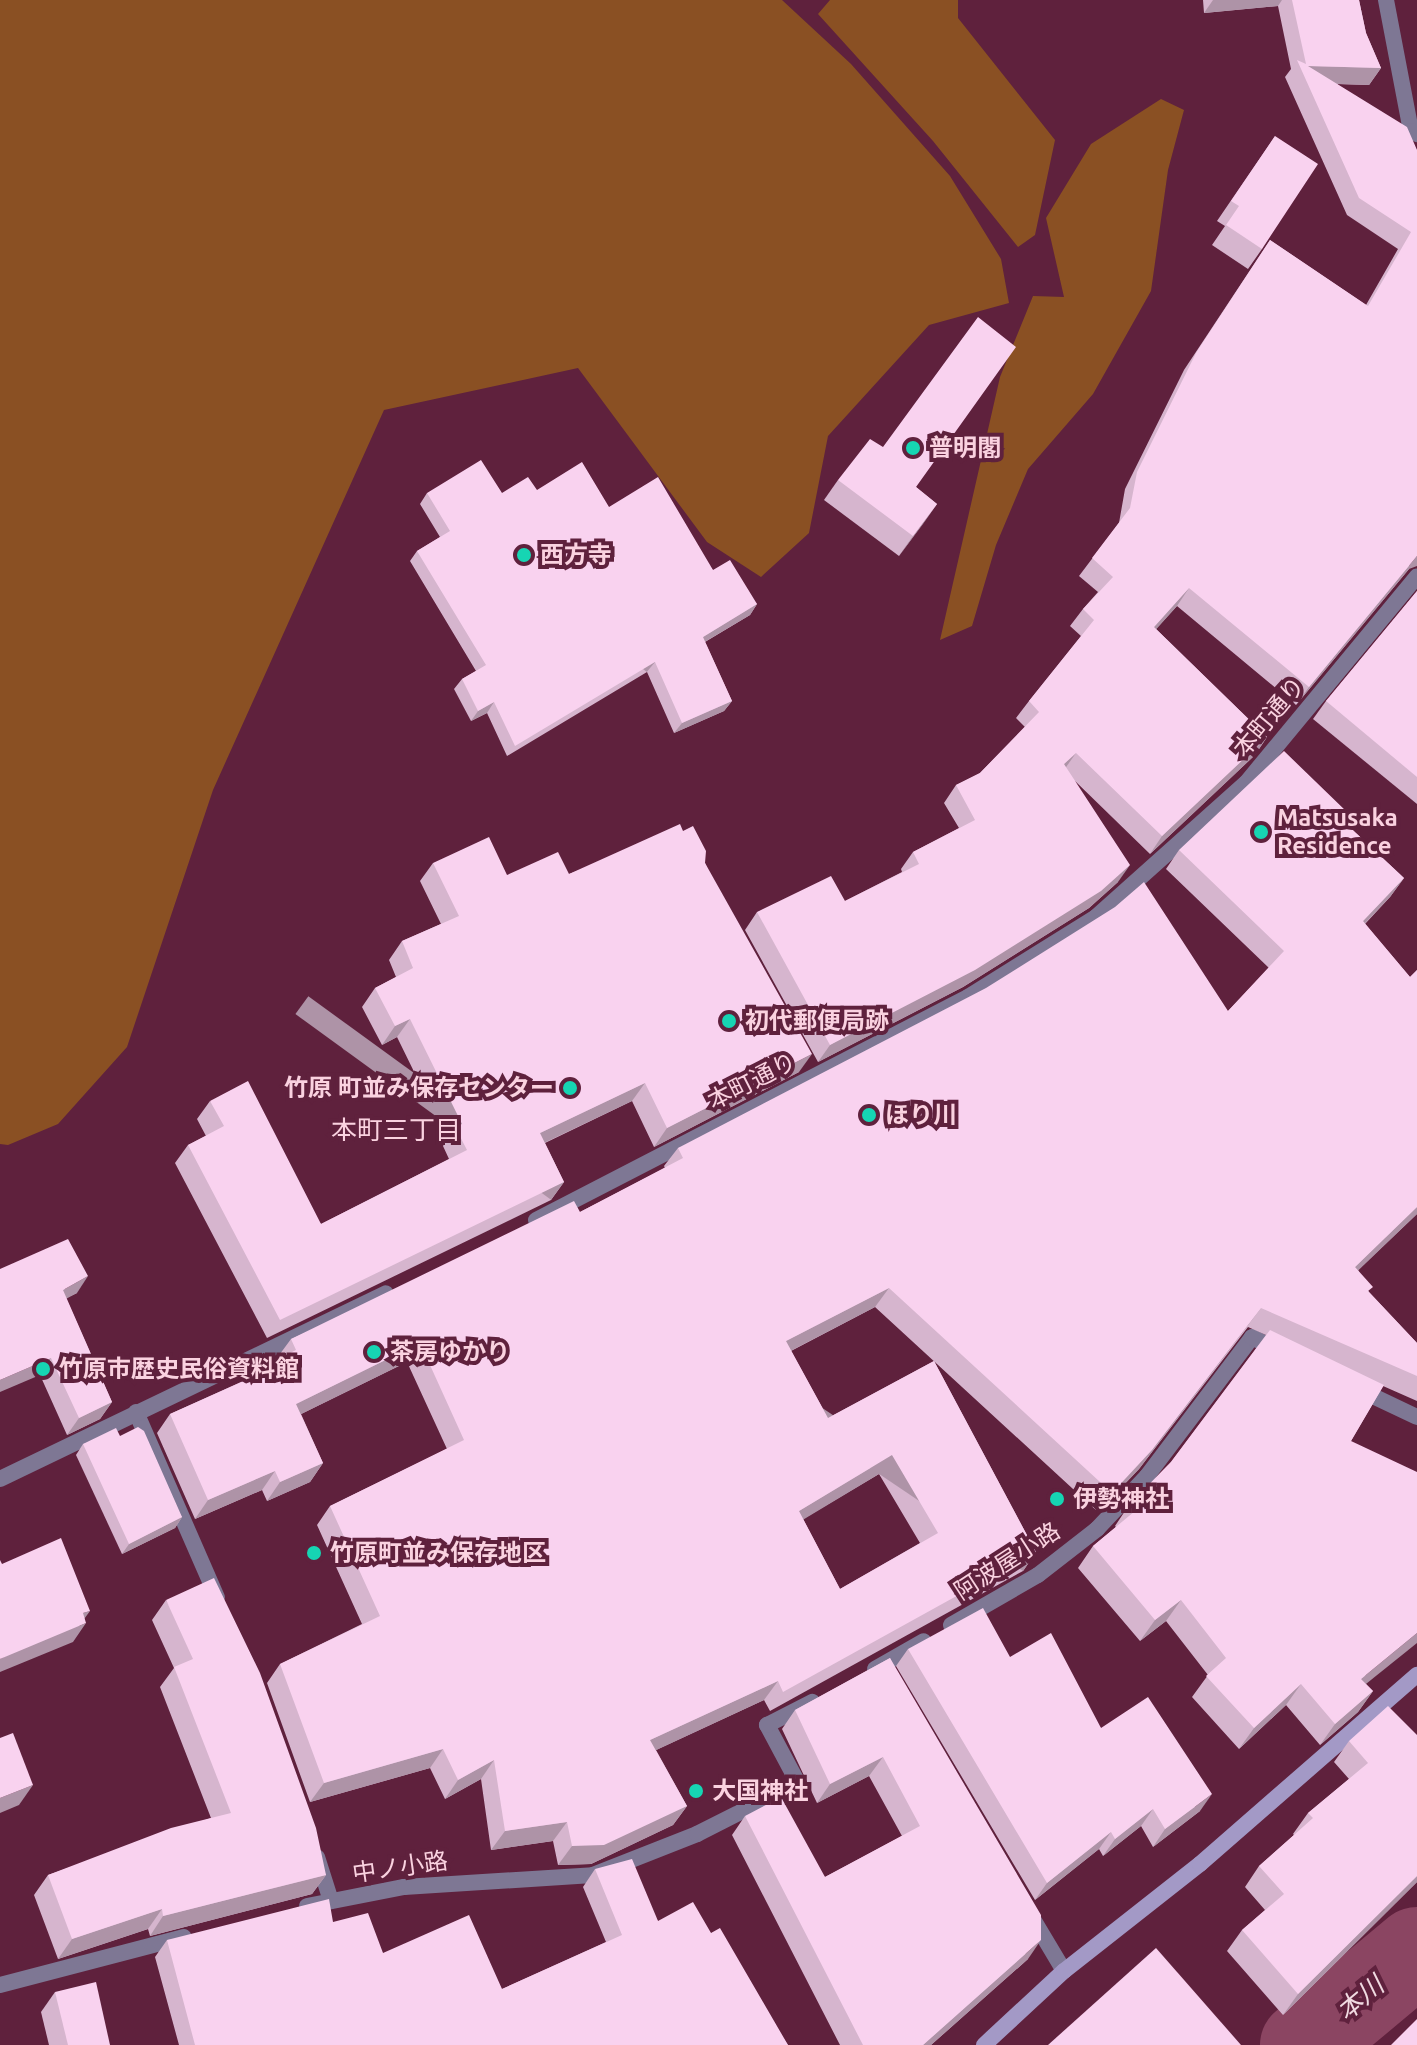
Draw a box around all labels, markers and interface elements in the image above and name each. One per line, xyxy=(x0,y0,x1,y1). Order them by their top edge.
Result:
place label: 普明閣 xyxy=(929,434,1001,462)
marker: 普明閣 xyxy=(904,439,922,457)
place label: 西方寺 xyxy=(540,541,612,569)
marker: 西方寺 xyxy=(515,546,533,564)
street label: 本町通り xyxy=(1227,671,1311,763)
place label: Matsusaka Residence xyxy=(1277,804,1398,860)
marker: Matsusaka Residence xyxy=(1252,823,1270,841)
place label: 初代郵便局跡 xyxy=(745,1007,889,1035)
marker: 初代郵便局跡 xyxy=(720,1012,738,1030)
street label: 本町通り xyxy=(703,1046,801,1116)
place label: 竹原 町並み保存センター xyxy=(284,1074,554,1102)
marker: 竹原 町並み保存センター xyxy=(561,1079,579,1097)
place label: ほり川 xyxy=(885,1101,957,1129)
marker: ほり川 xyxy=(860,1106,878,1124)
district label: 本町三丁目 xyxy=(331,1114,461,1146)
place label: 茶房ゆかり xyxy=(390,1338,510,1366)
marker: 茶房ゆかり xyxy=(365,1343,383,1361)
place label: 竹原市歴史民俗資料館 xyxy=(59,1355,299,1383)
marker: 竹原市歴史民俗資料館 xyxy=(34,1360,52,1378)
place label: 伊勢神社 xyxy=(1073,1485,1169,1513)
marker: 伊勢神社 xyxy=(1048,1490,1066,1508)
street label: 阿波屋小路 xyxy=(949,1516,1065,1606)
place label: 竹原町並み保存地区 xyxy=(330,1539,546,1567)
marker: 竹原町並み保存地区 xyxy=(305,1544,323,1562)
place label: 大国神社 xyxy=(712,1777,808,1805)
marker: 大国神社 xyxy=(687,1782,705,1800)
street label: 中ノ小路 xyxy=(350,1846,450,1888)
water label: 本川 xyxy=(1330,1969,1390,2027)

